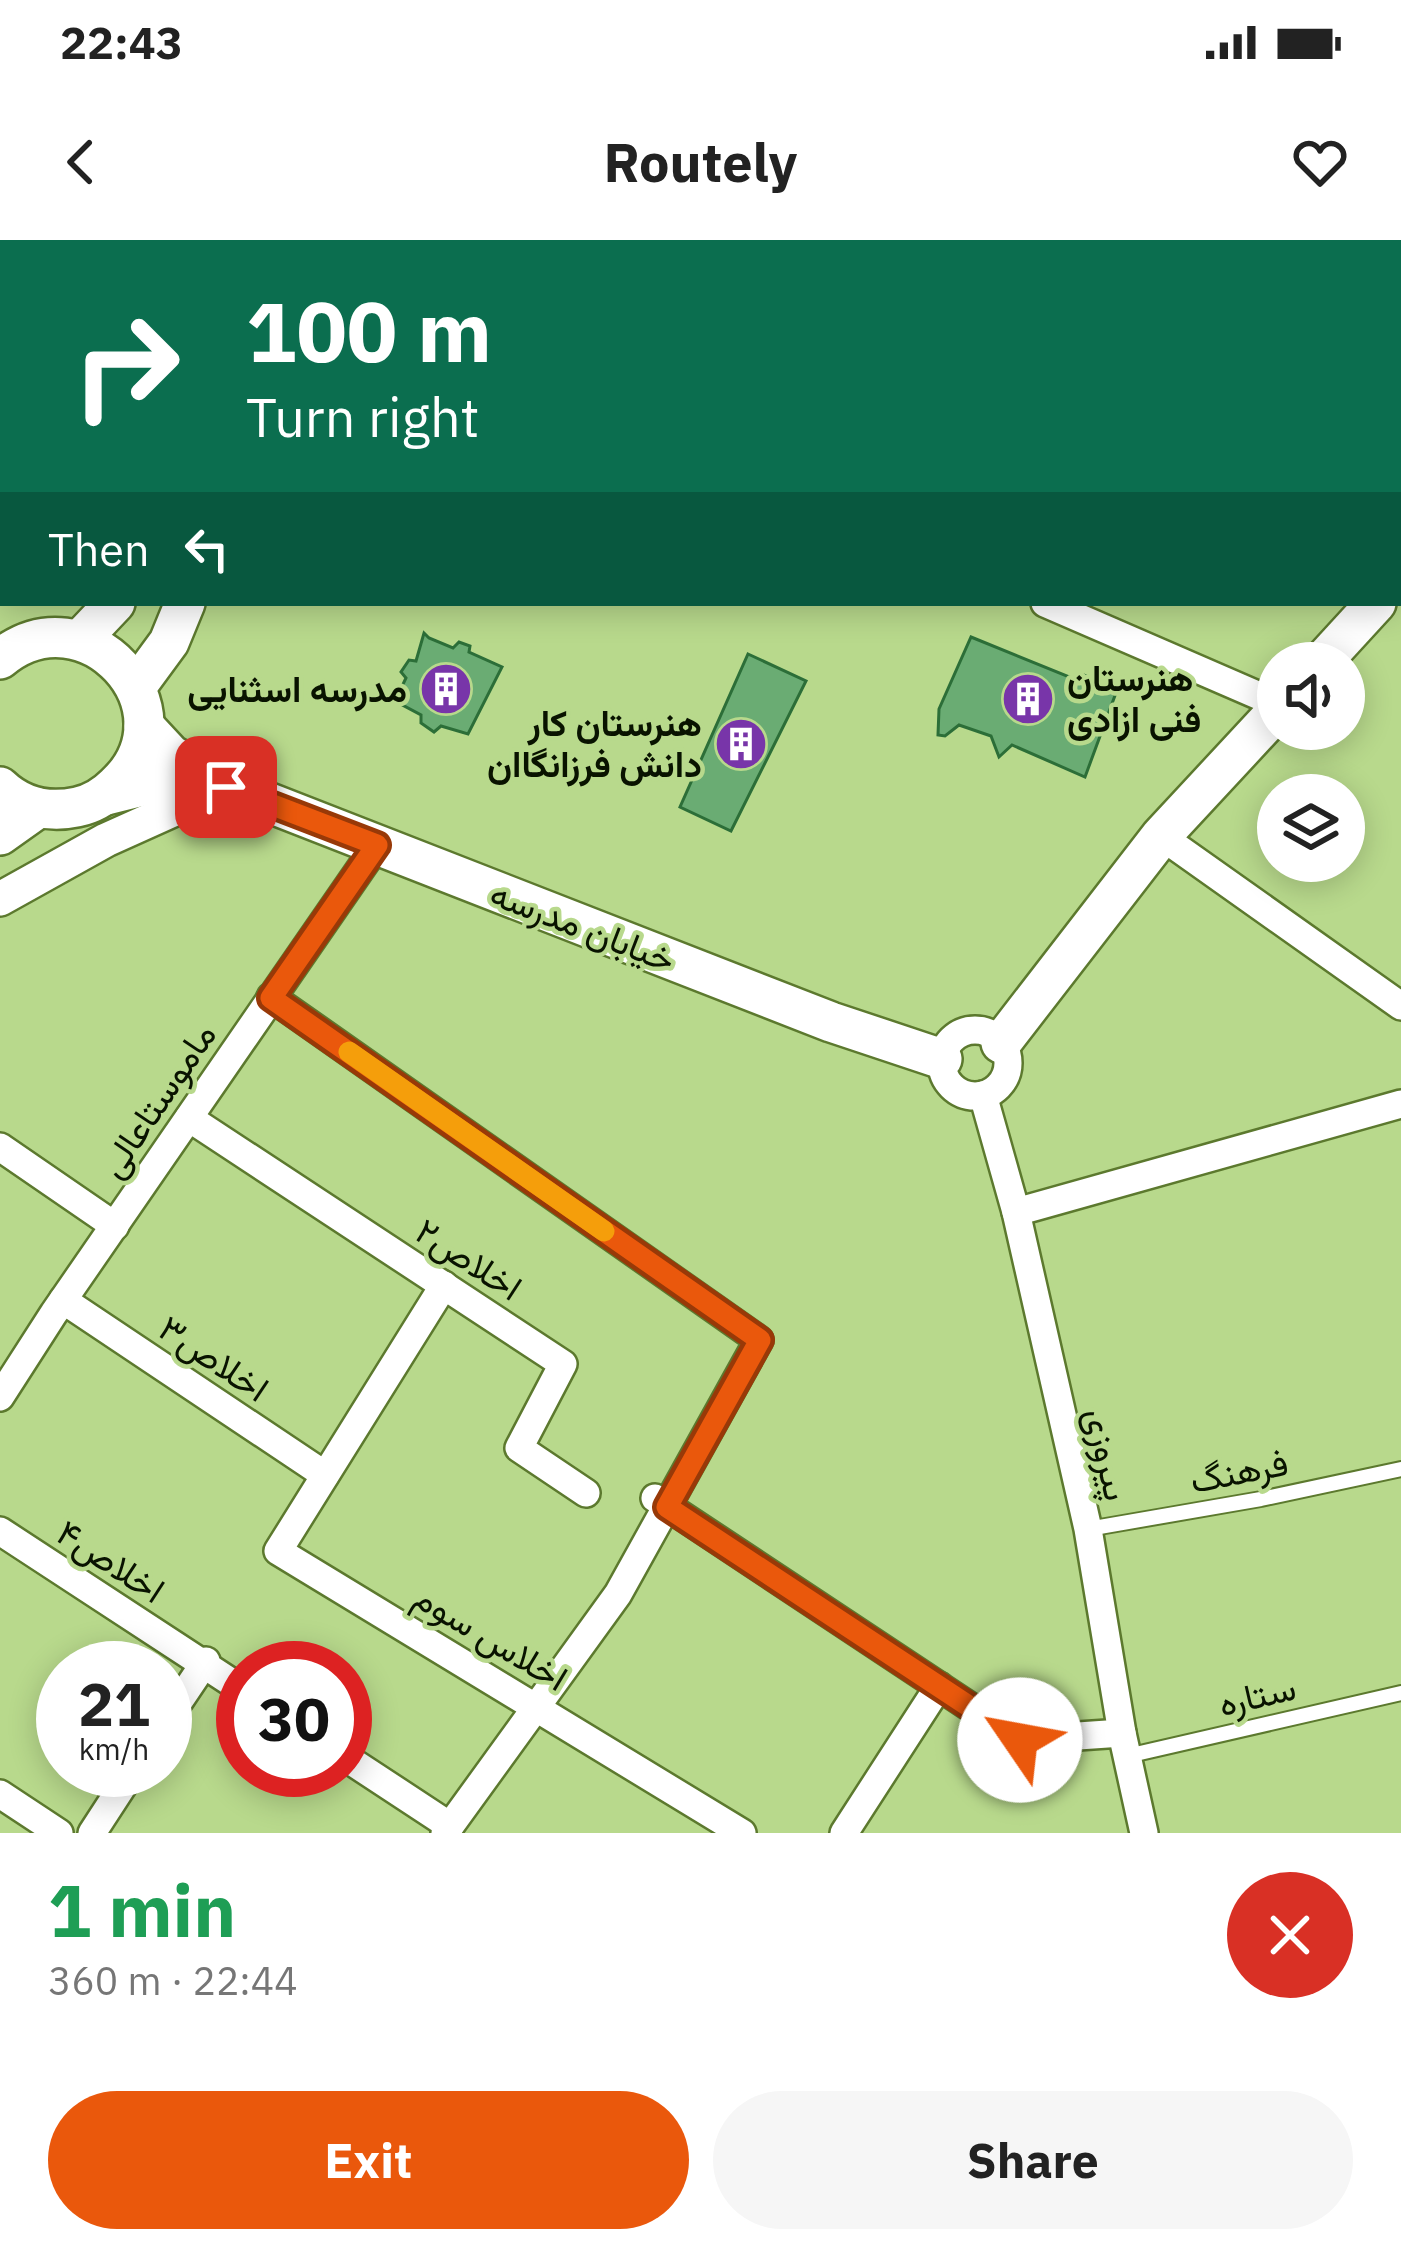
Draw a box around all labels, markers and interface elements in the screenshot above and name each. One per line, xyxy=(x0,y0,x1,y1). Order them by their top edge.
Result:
text: 22:43 xyxy=(60,13,183,71)
text: Routely xyxy=(604,127,797,197)
icon: back xyxy=(48,129,114,195)
icon: heart xyxy=(1287,129,1353,195)
text: 100 m xyxy=(246,276,492,385)
icon: right xyxy=(48,288,204,444)
text: Turn right xyxy=(246,382,480,452)
icon: left xyxy=(174,516,240,582)
text: Then xyxy=(48,520,150,578)
map controls xyxy=(1257,642,1365,882)
button: sound xyxy=(1257,642,1365,750)
place label: هنرستان فنی ازادی xyxy=(1067,654,1201,742)
building icon: مدرسه اسثنایی xyxy=(418,661,474,717)
place label: مدرسه اسثنایی xyxy=(187,665,407,712)
building icon: هنرستان فنی ازادی xyxy=(1000,671,1056,727)
place label: هنرستان کار دانش فرزانگاان xyxy=(487,699,702,787)
building icon: هنرستان کار دانش فرزانگاان xyxy=(713,716,769,772)
pin xyxy=(175,736,277,838)
icon: arrive xyxy=(193,754,259,820)
button: layers xyxy=(1257,774,1365,882)
street label: خیابان مدرسه xyxy=(484,869,682,982)
street label: ماموستاعالی xyxy=(88,1013,226,1186)
street label: اخلاص۲ xyxy=(407,1207,532,1310)
street label: اخلاص۳ xyxy=(150,1304,278,1411)
street label: پیروزی xyxy=(1073,1403,1142,1505)
street label: فرهنگ xyxy=(1186,1438,1292,1503)
street label: اخلاص۴ xyxy=(48,1508,174,1613)
street label: اخلاس سوم xyxy=(405,1572,577,1702)
speed limit sign: 30 xyxy=(216,1641,372,1797)
street label: ستاره xyxy=(1214,1663,1300,1726)
text: 21 xyxy=(78,1664,150,1743)
position arrow xyxy=(957,1677,1083,1803)
text: km/h xyxy=(79,1729,149,1768)
text: 1 min xyxy=(48,1863,236,1957)
button: close xyxy=(1227,1872,1353,1998)
text: 360 m · 22:44 xyxy=(48,1955,298,2006)
button: Exit xyxy=(48,2091,689,2229)
button: Share xyxy=(713,2091,1353,2229)

